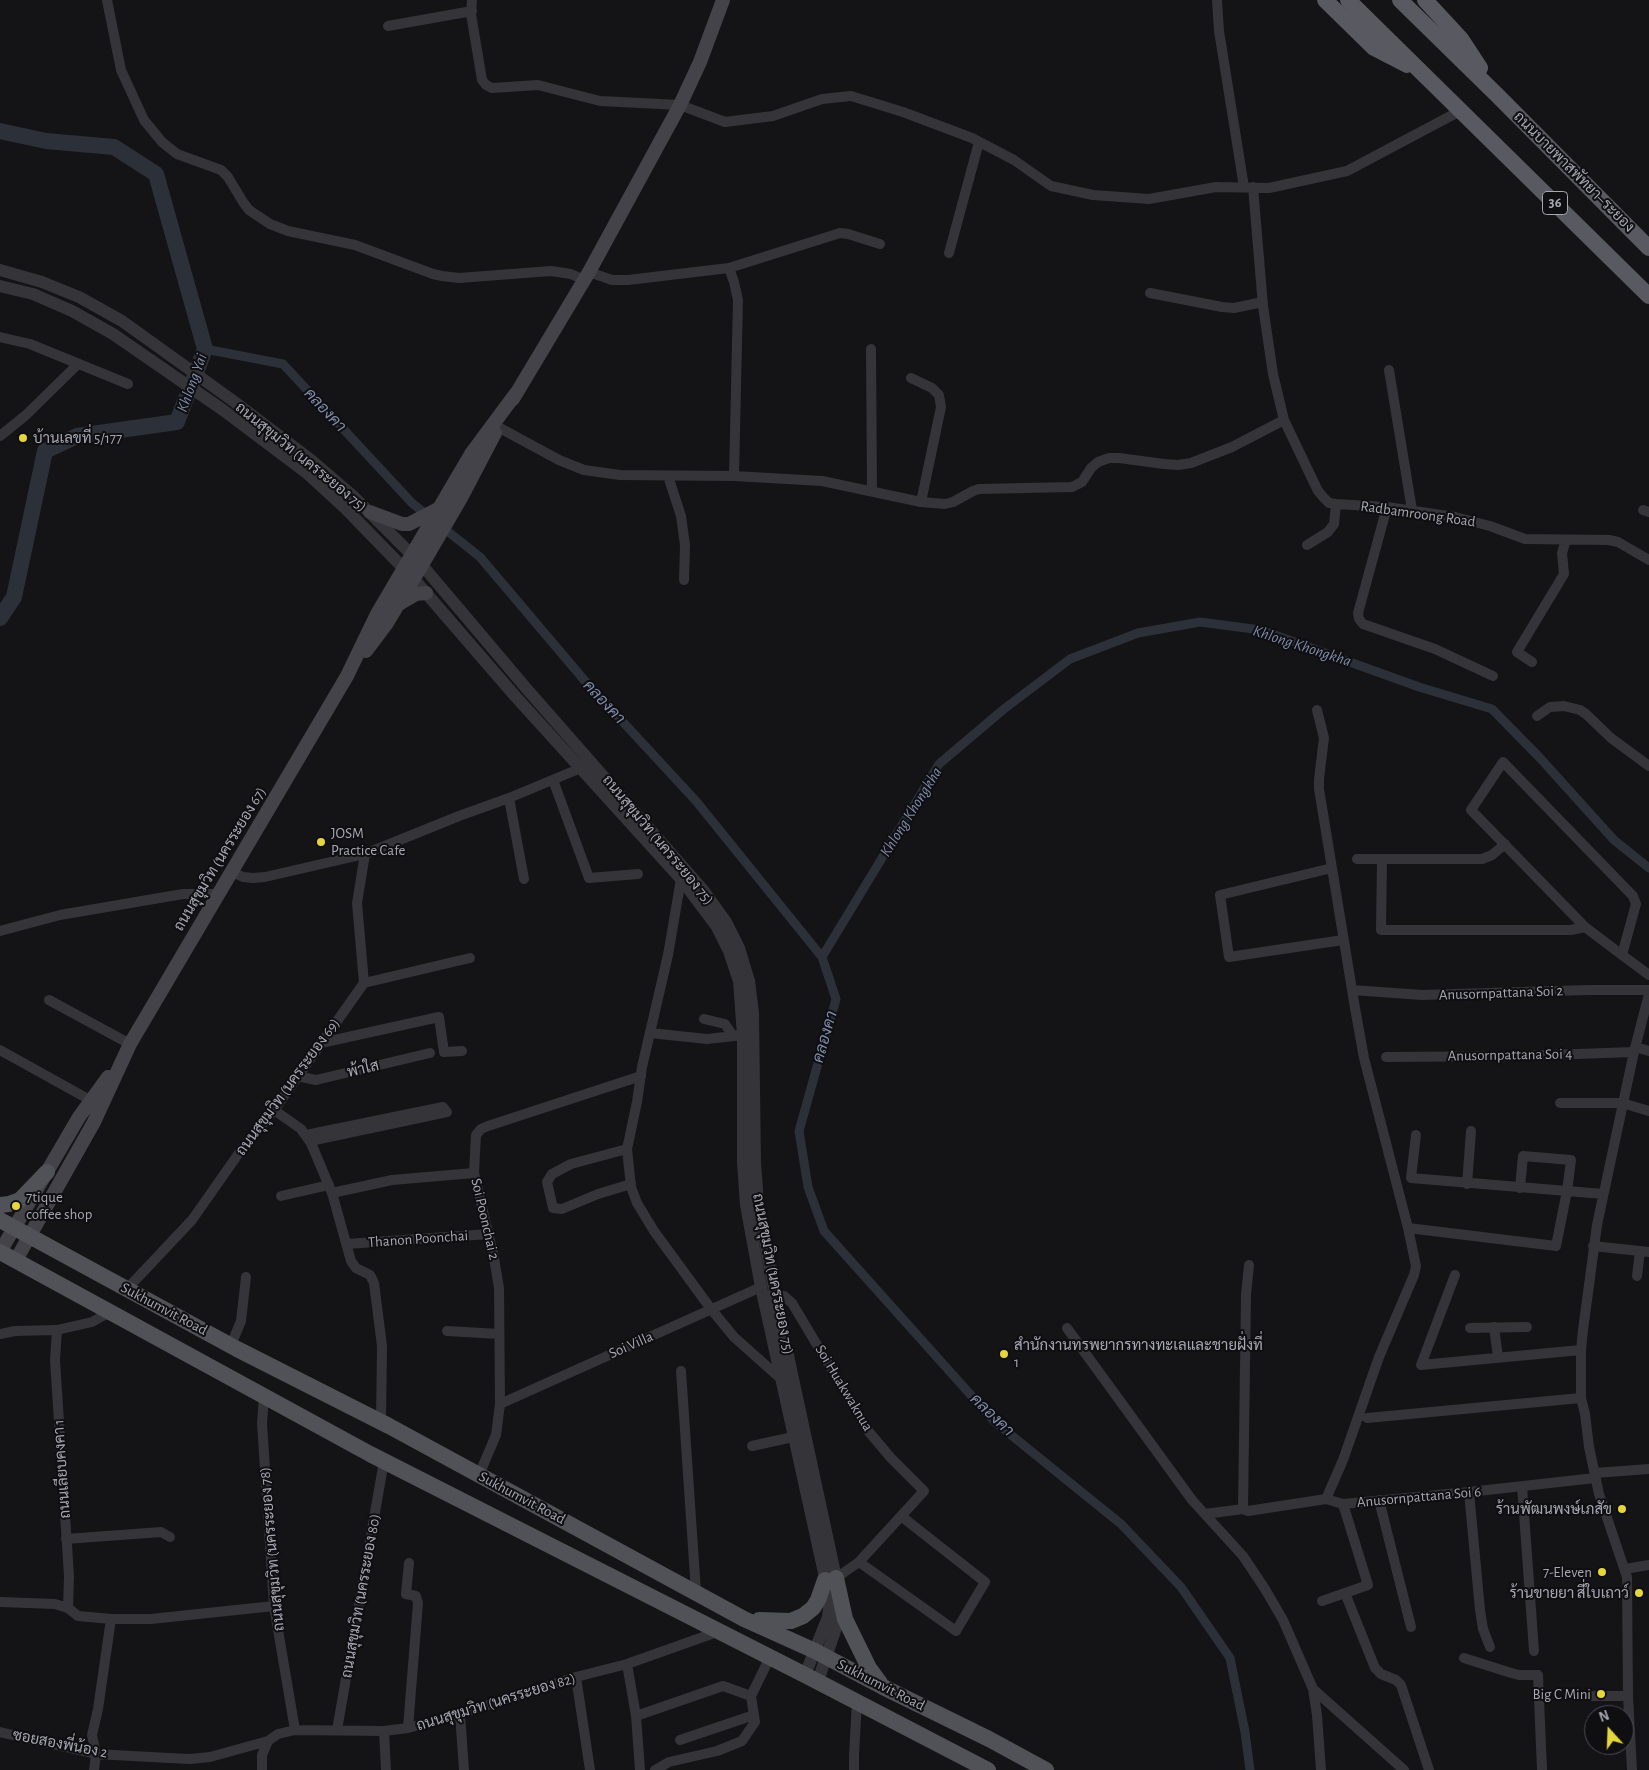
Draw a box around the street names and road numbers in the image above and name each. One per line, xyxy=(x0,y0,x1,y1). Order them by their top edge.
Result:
street label: ถนนบายพาสพัทยา–ระยอง xyxy=(1510,108,1638,236)
road number: 36 xyxy=(1542,192,1568,214)
street label: ถนนสุขุมวิท (นครระยอง 75) xyxy=(232,398,370,516)
street label: Radbamroong Road xyxy=(1359,497,1477,531)
street label: ถนนสุขุมวิท (นครระยอง 75) xyxy=(598,771,718,909)
street label: ถนนสุขุมวิท (นครระยอง 67) xyxy=(170,784,270,934)
street label: Anusornpattana Soi 2 xyxy=(1439,982,1563,1004)
street label: ถนนสุขุมวิท (นครระยอง 69) xyxy=(232,1015,344,1159)
street label: Anusornpattana Soi 4 xyxy=(1447,1045,1573,1065)
street label: พ้าใส xyxy=(345,1057,381,1081)
street label: Soi Poonchai 2 xyxy=(467,1176,503,1262)
street label: ถนนสุขุมวิท (นครระยอง 75) xyxy=(749,1192,797,1356)
street label: Thanon Poonchai xyxy=(367,1227,469,1251)
street label: Sukhumvit Road xyxy=(118,1279,210,1339)
street label: Soi Villa xyxy=(606,1327,656,1363)
street label: Soi Huakwaknua xyxy=(811,1341,877,1435)
street label: ถนนเลียบคงคา 1 xyxy=(50,1419,74,1519)
street label: ถนนสุขุมวิท (นครระยอง 78) xyxy=(256,1466,288,1632)
street label: Sukhumvit Road xyxy=(476,1468,568,1528)
street label: Anusornpattana Soi 6 xyxy=(1356,1483,1482,1511)
street label: ถนนสุขุมวิท (นครระยอง 80) xyxy=(338,1513,384,1679)
street label: Sukhumvit Road xyxy=(834,1655,928,1715)
street label: ถนนสุขุมวิท (นครระยอง 82) xyxy=(414,1669,578,1735)
street label: ซอยสองพี่น้อง 2 xyxy=(11,1726,109,1762)

